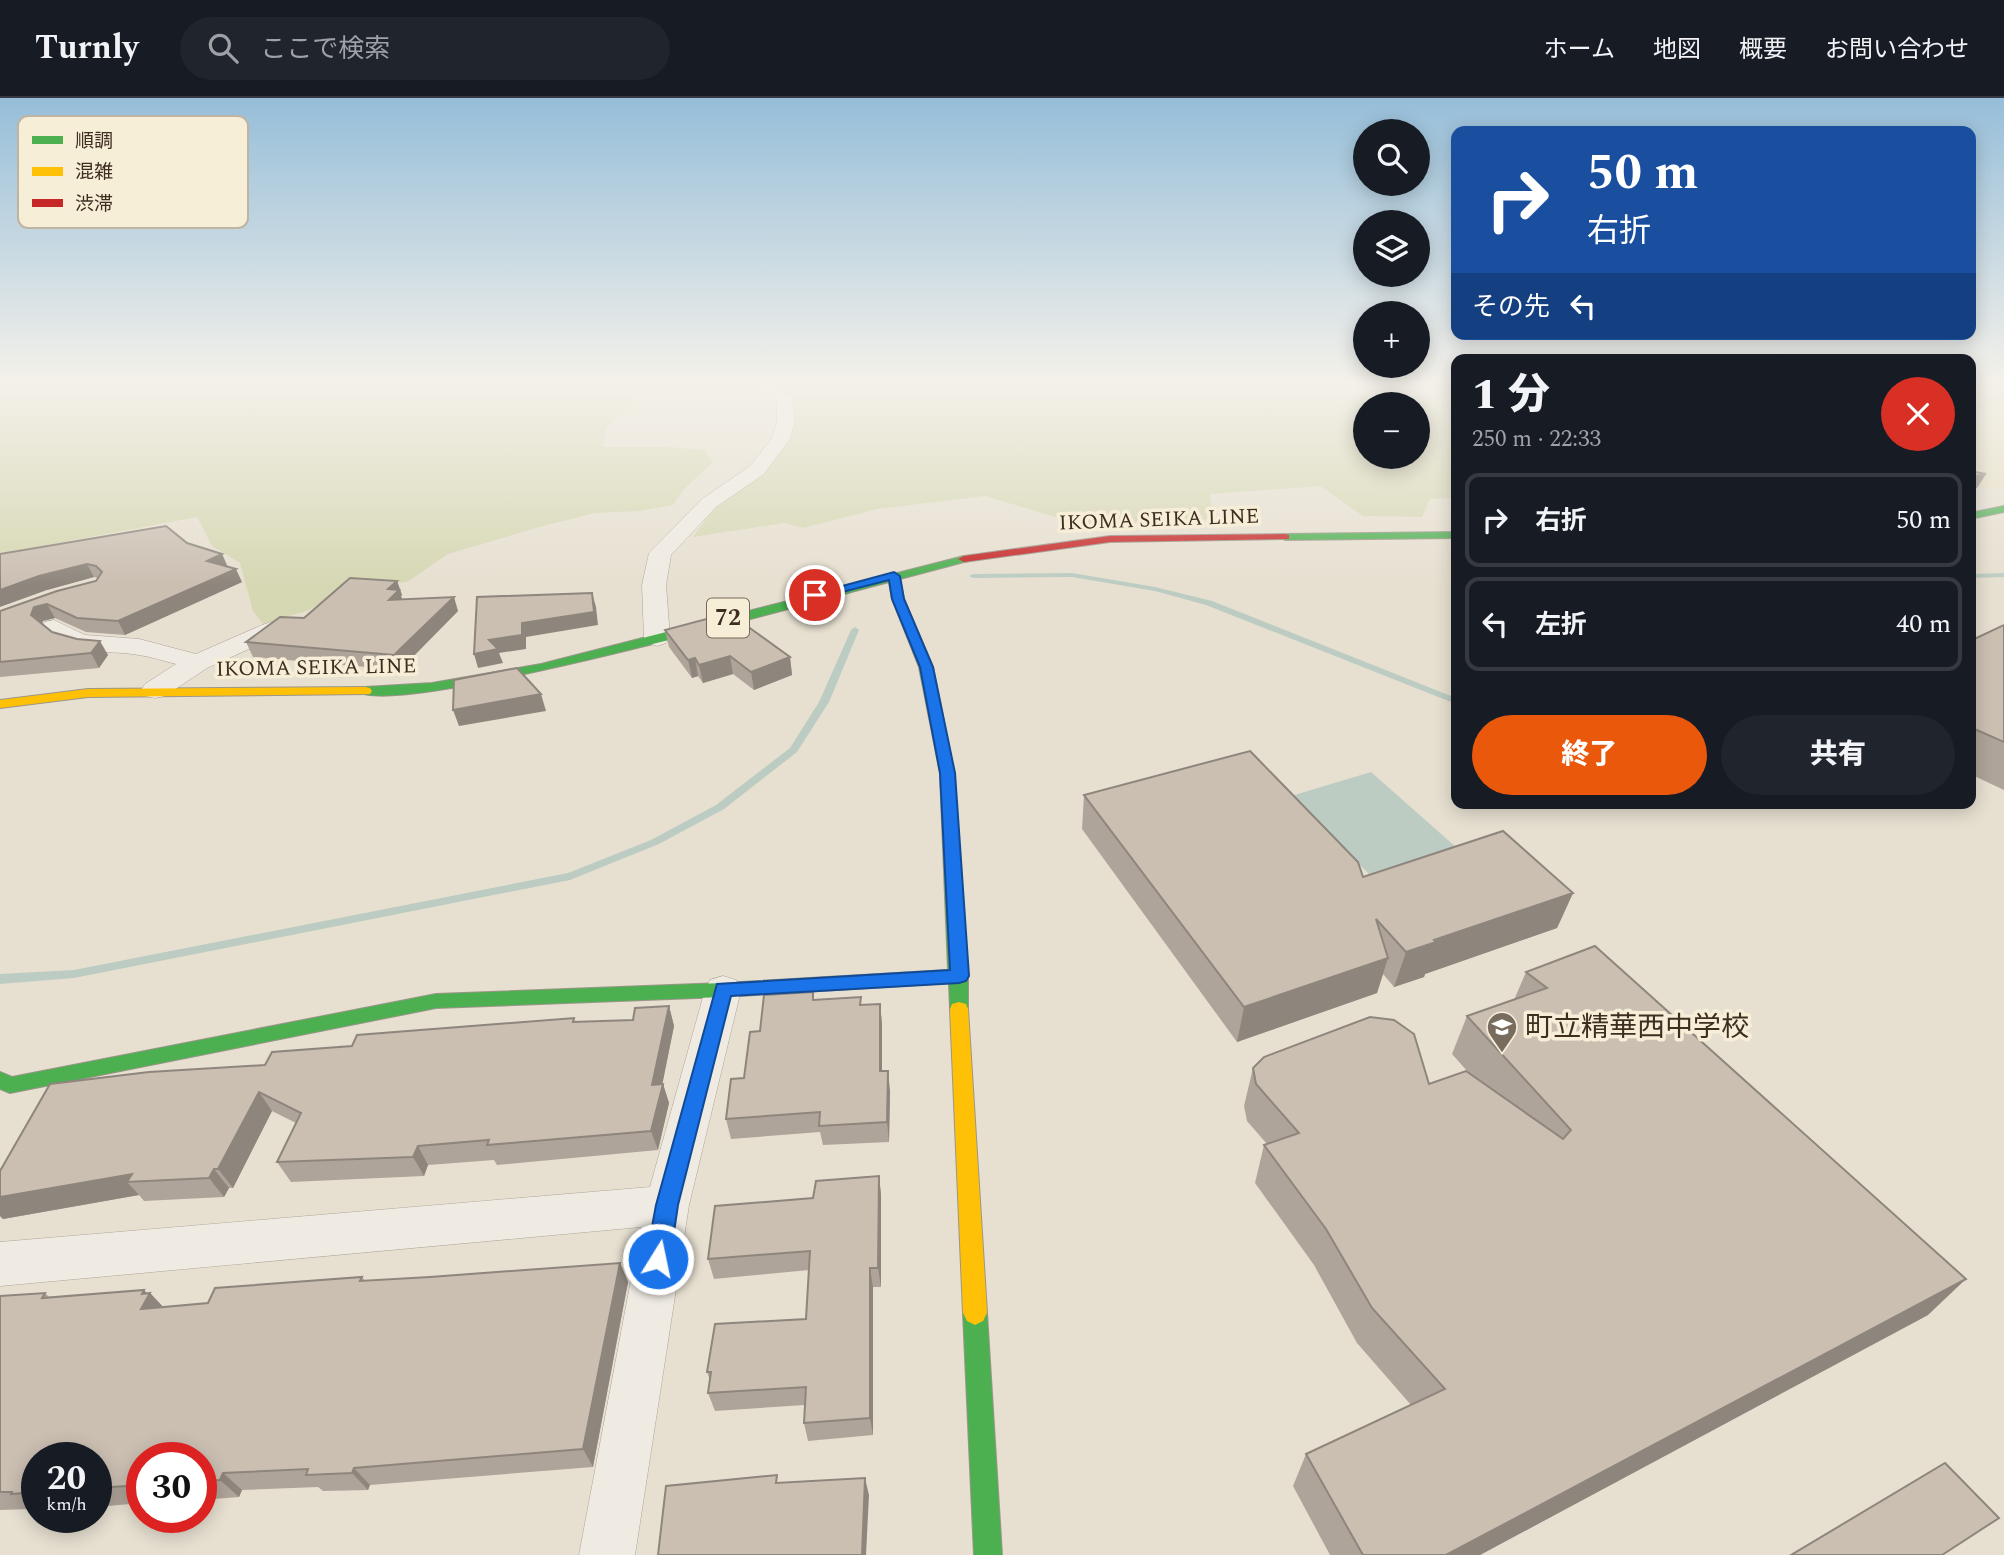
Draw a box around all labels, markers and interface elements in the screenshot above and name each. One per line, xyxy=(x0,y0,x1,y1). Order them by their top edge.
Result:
search box xyxy=(180,17,670,80)
text: Turnly xyxy=(35,23,138,73)
icon: search xyxy=(204,29,242,67)
text: ここで検索 xyxy=(260,29,390,69)
text: ホーム xyxy=(1544,32,1615,68)
text: 地図 xyxy=(1653,32,1701,68)
text: 概要 xyxy=(1739,32,1787,68)
text: お問い合わせ xyxy=(1825,32,1969,68)
legend xyxy=(18,116,248,228)
map controls xyxy=(1353,119,1430,469)
button: search xyxy=(1353,119,1430,196)
text: 順調 xyxy=(75,127,113,156)
text: 50 m xyxy=(1587,136,1698,211)
icon: right xyxy=(1472,154,1563,245)
text: 混雑 xyxy=(75,158,113,187)
text: 渋滞 xyxy=(75,190,113,219)
text: 右折 xyxy=(1587,207,1651,256)
button: layers xyxy=(1353,210,1430,287)
text: その先 xyxy=(1472,287,1550,327)
icon: left xyxy=(1564,287,1602,325)
button: + xyxy=(1353,301,1430,378)
text: 1 分 xyxy=(1472,364,1550,427)
button: close xyxy=(1881,377,1955,451)
button: − xyxy=(1353,392,1430,469)
text: 250 m · 22:33 xyxy=(1472,422,1601,457)
text: 50 m xyxy=(1896,500,1951,540)
street label: IKOMA SEIKA LINE xyxy=(1058,501,1260,539)
icon: right xyxy=(1476,501,1514,539)
text: 右折 xyxy=(1535,501,1587,541)
pin xyxy=(785,565,845,625)
icon: arrive xyxy=(796,576,834,614)
road number: 72 xyxy=(707,598,749,638)
text: 40 m xyxy=(1896,604,1951,644)
icon: left xyxy=(1476,605,1514,643)
text: 左折 xyxy=(1535,605,1587,645)
street label: IKOMA SEIKA LINE xyxy=(216,650,416,686)
button: 終了 xyxy=(1472,715,1707,795)
button: 共有 xyxy=(1721,715,1955,795)
place label: 町立精華西中学校 xyxy=(1525,1006,1749,1049)
school or university icon: 町立精華西中学校 xyxy=(1485,1010,1519,1054)
position arrow xyxy=(621,1222,695,1296)
speed limit sign: 30 xyxy=(126,1442,217,1533)
text: 20 xyxy=(47,1452,86,1505)
text: km/h xyxy=(46,1491,87,1518)

